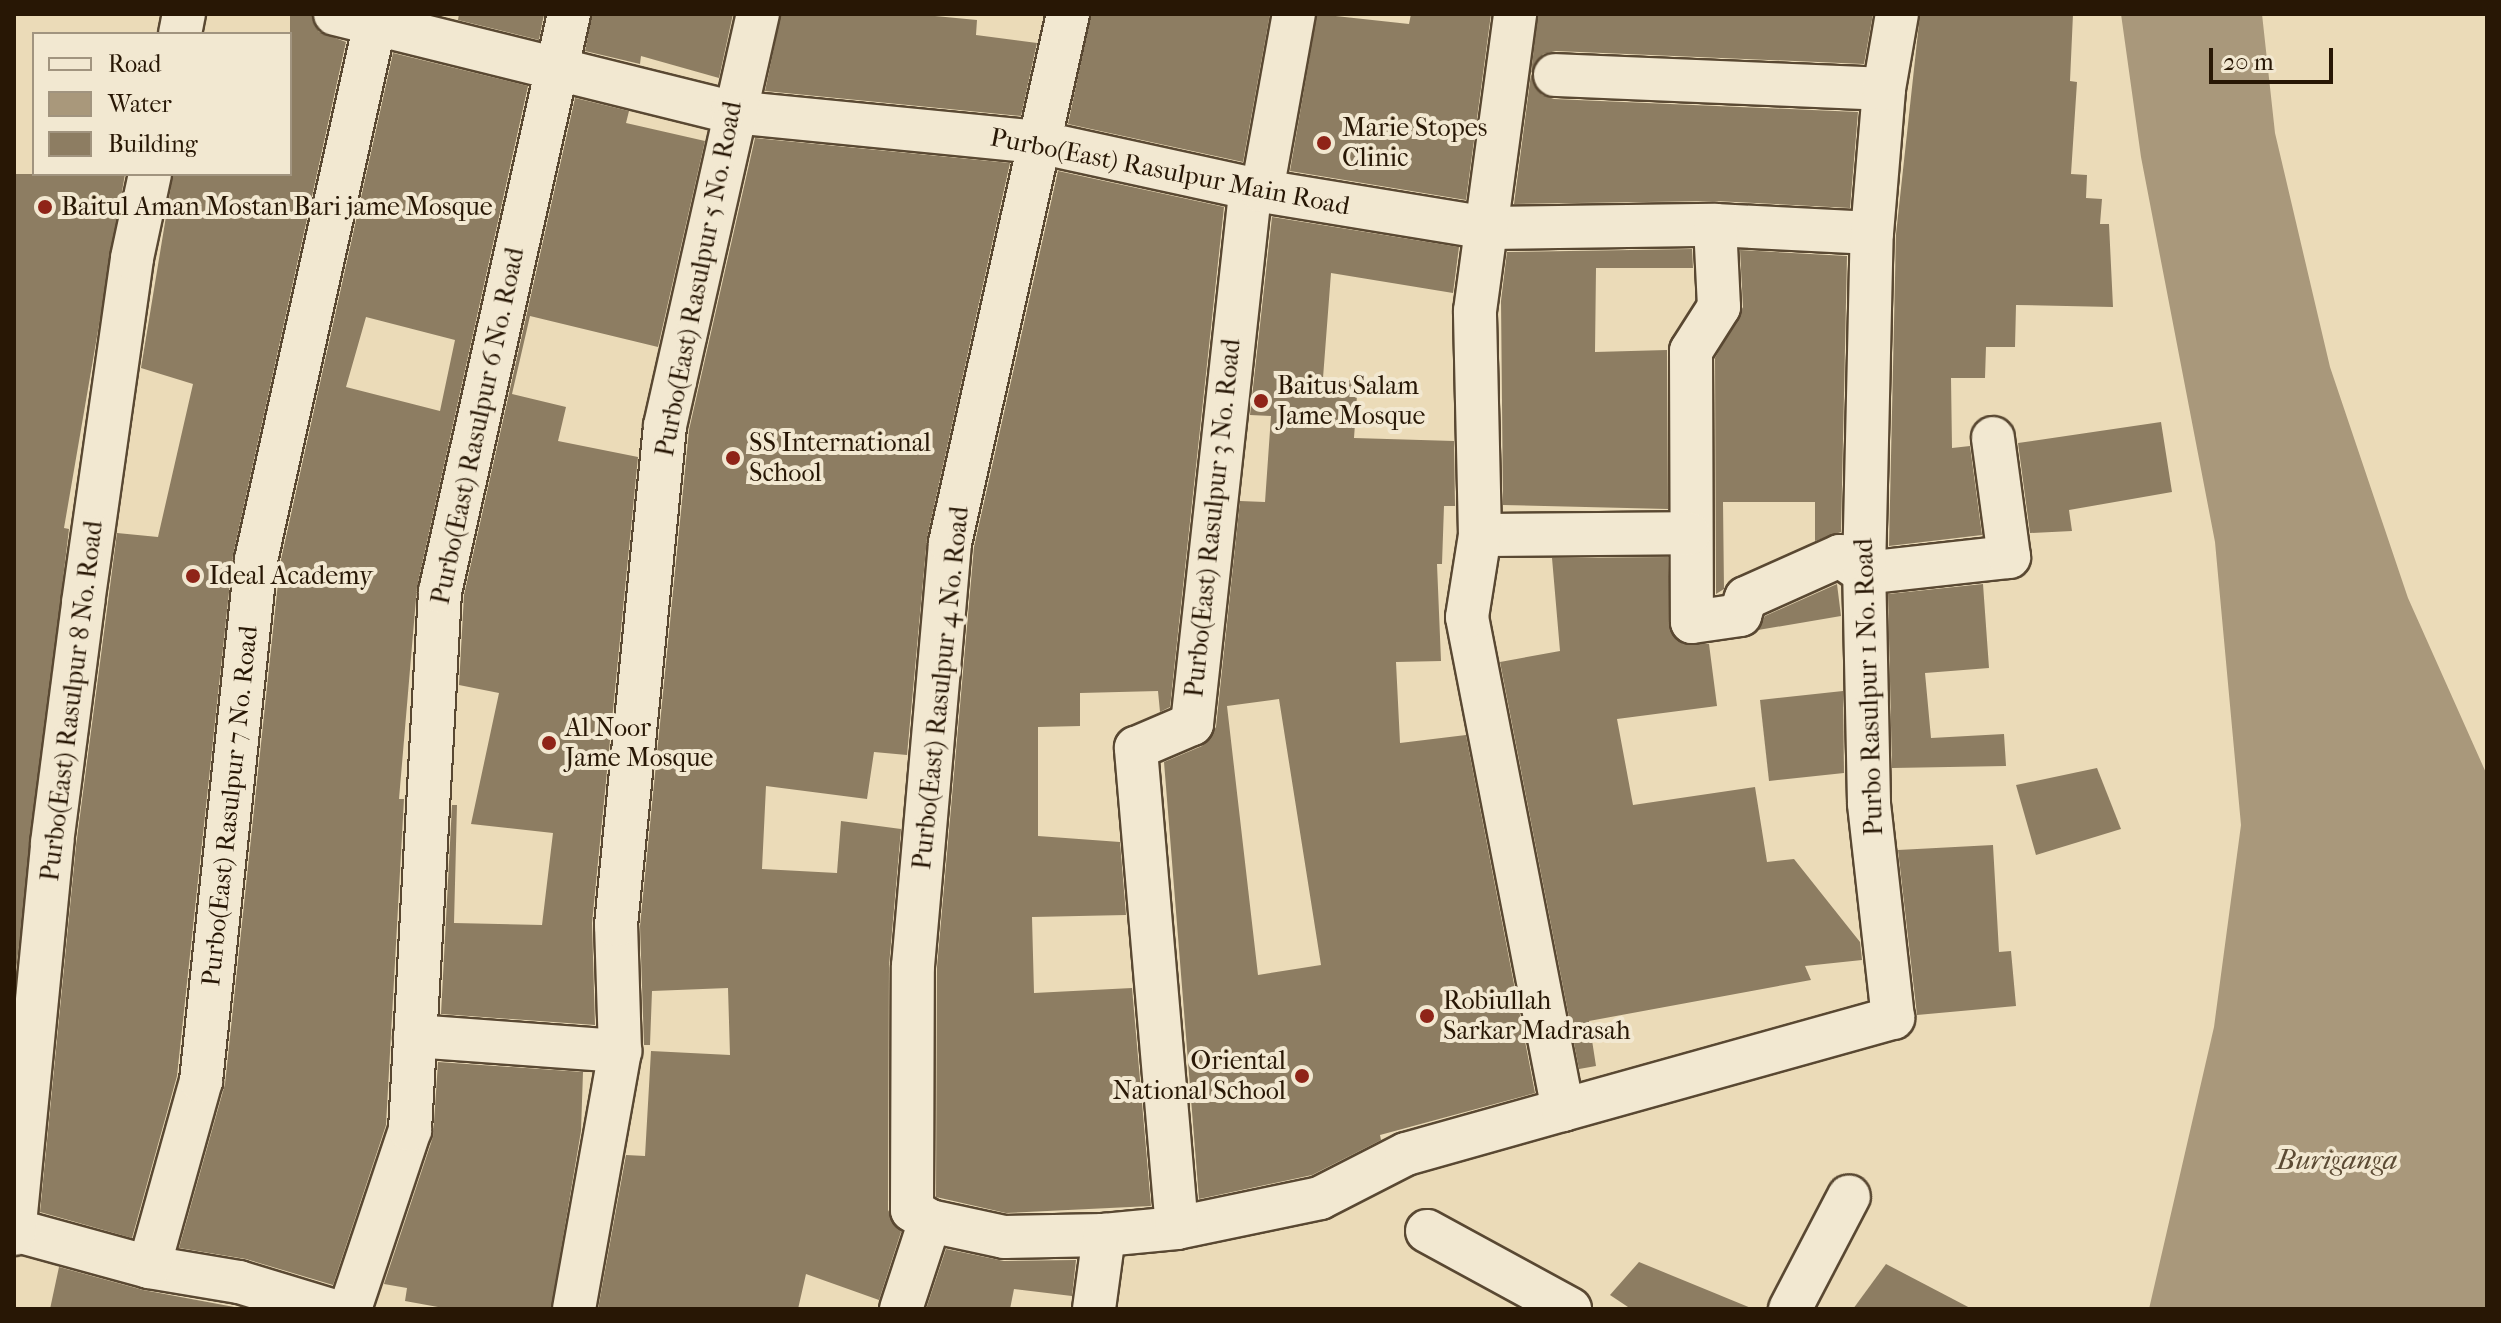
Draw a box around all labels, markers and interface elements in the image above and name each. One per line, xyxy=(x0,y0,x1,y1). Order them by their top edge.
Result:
legend xyxy=(32,32,292,176)
scale bar xyxy=(2213,32,2337,82)
text: 20 m xyxy=(2223,48,2274,76)
text: Road xyxy=(108,50,161,78)
text: Water xyxy=(108,90,172,118)
street label: Purbo(East) Rasulpur 5 No. Road xyxy=(649,99,749,459)
place label: Marie Stopes Clinic xyxy=(1342,112,1487,174)
street label: Purbo(East) Rasulpur Main Road xyxy=(988,122,1352,222)
text: Building xyxy=(108,130,198,158)
marker: Marie Stopes Clinic xyxy=(1313,132,1335,154)
place label: Baitul Aman Mostan Bari jame Mosque xyxy=(61,191,493,223)
marker: Baitul Aman Mostan Bari jame Mosque xyxy=(36,198,54,216)
street label: Purbo(East) Rasulpur 6 No. Road xyxy=(425,245,531,607)
street label: Purbo(East) Rasulpur 3 No. Road xyxy=(1179,337,1247,699)
place label: Baitus Salam Jame Mosque xyxy=(1277,370,1425,432)
marker: Baitus Salam Jame Mosque xyxy=(1252,392,1270,410)
place label: SS International School xyxy=(749,427,931,488)
marker: SS International School xyxy=(724,449,742,467)
street label: Purbo(East) Rasulpur 4 No. Road xyxy=(906,505,976,871)
street label: Purbo(East) Rasulpur 8 No. Road xyxy=(34,519,110,883)
street label: Purbo Rasulpur 1 No. Road xyxy=(1848,538,1890,836)
place label: Ideal Academy xyxy=(209,560,373,592)
marker: Ideal Academy xyxy=(184,567,202,585)
street label: Purbo(East) Rasulpur 7 No. Road xyxy=(196,624,264,988)
place label: Al Noor Jame Mosque xyxy=(565,712,713,774)
marker: Al Noor Jame Mosque xyxy=(540,734,558,752)
place label: Robiullah Sarkar Madrasah xyxy=(1443,985,1631,1046)
marker: Robiullah Sarkar Madrasah xyxy=(1418,1007,1436,1025)
place label: Oriental National School xyxy=(1113,1045,1286,1106)
marker: Oriental National School xyxy=(1293,1067,1311,1085)
water label: Buriganga xyxy=(2277,1143,2397,1177)

